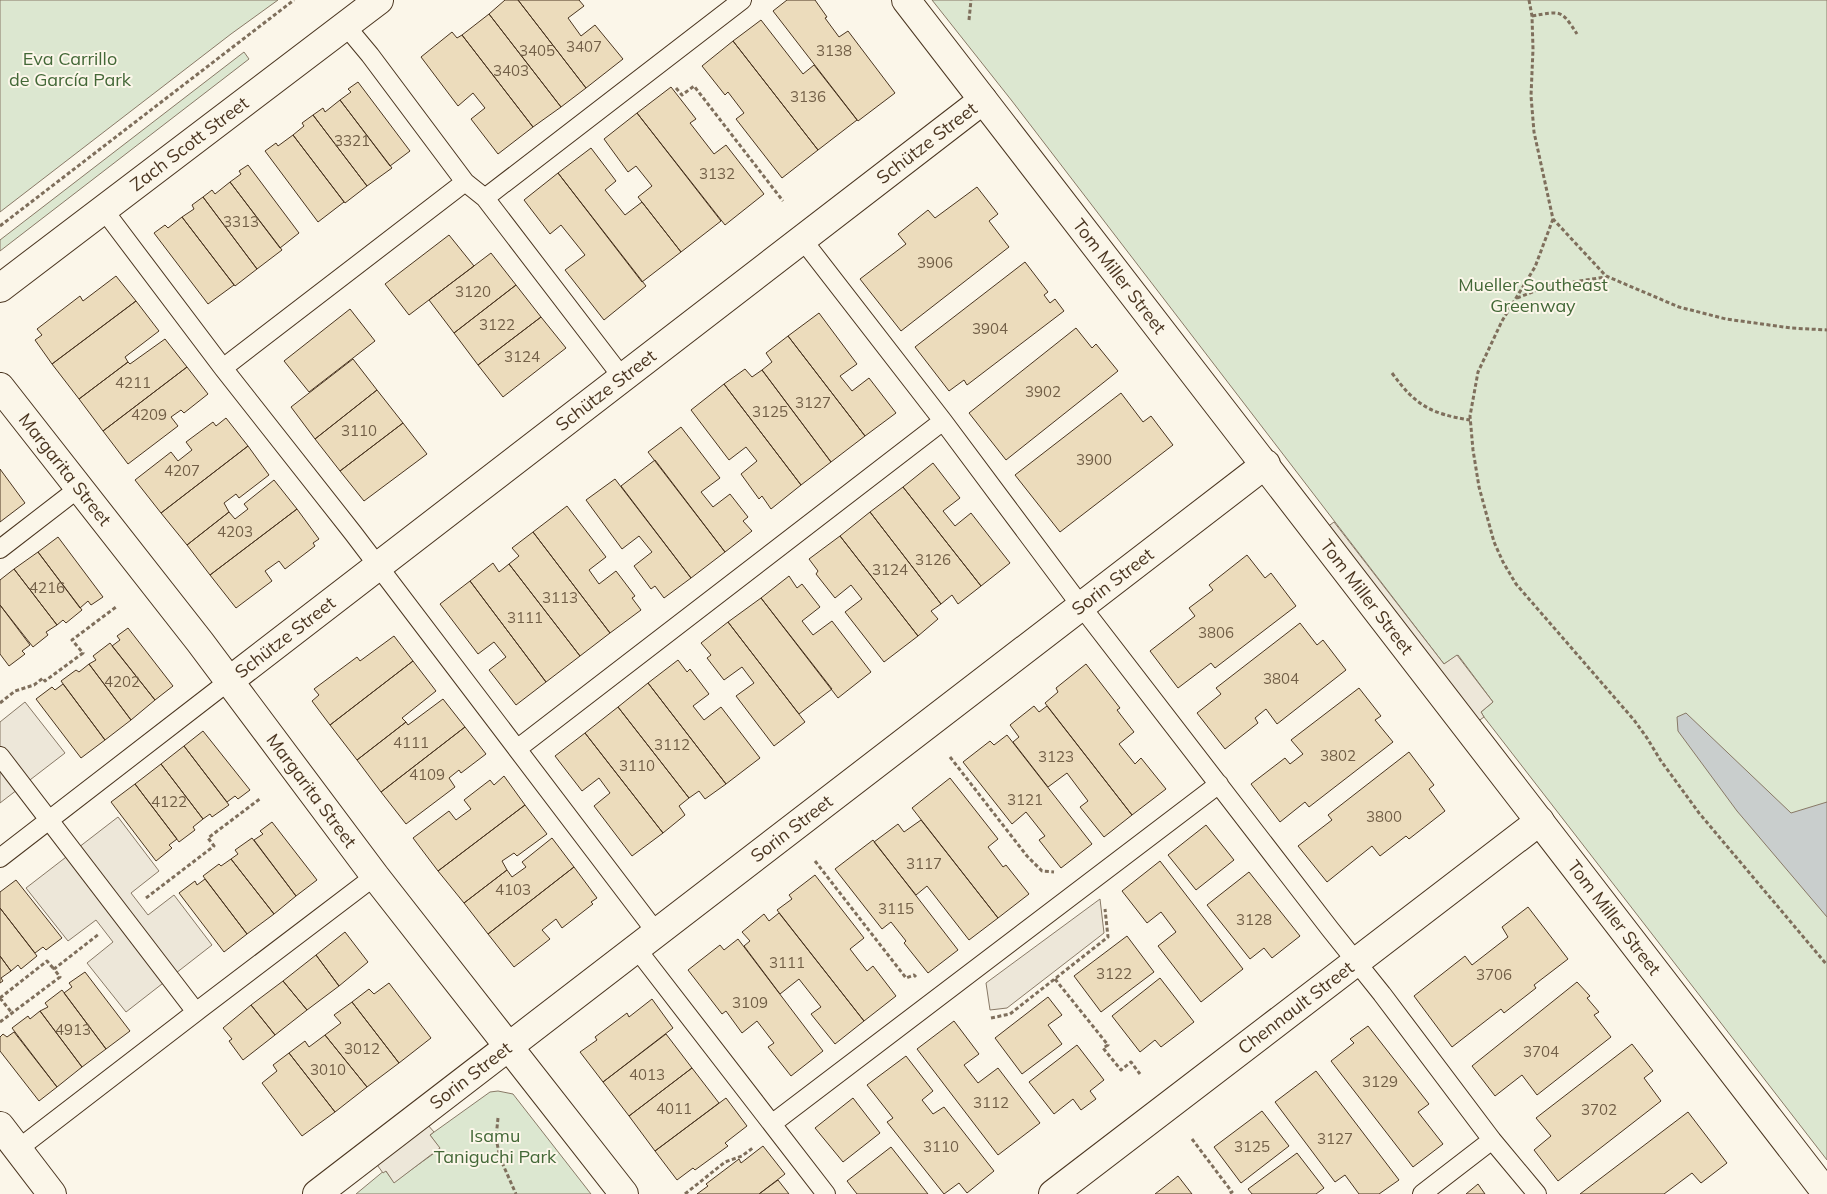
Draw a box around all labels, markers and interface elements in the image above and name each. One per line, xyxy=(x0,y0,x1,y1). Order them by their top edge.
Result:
house number: 3407 xyxy=(566,37,602,56)
house number: 3405 xyxy=(519,41,555,60)
house number: 3138 xyxy=(816,41,852,60)
park label: Eva Carrillo de García Park xyxy=(9,47,132,91)
house number: 3403 xyxy=(493,61,529,80)
house number: 3136 xyxy=(790,87,826,106)
street label: Zach Scott Street xyxy=(125,91,253,196)
street label: Schütze Street xyxy=(872,97,981,189)
house number: 3321 xyxy=(334,131,370,150)
house number: 3132 xyxy=(699,164,735,183)
house number: 3313 xyxy=(223,212,259,231)
street label: Tom Miller Street xyxy=(1068,214,1171,338)
house number: 3906 xyxy=(917,253,953,272)
park label: Mueller Southeast Greenway xyxy=(1458,273,1608,317)
house number: 3120 xyxy=(455,282,491,301)
house number: 3122 xyxy=(479,315,515,334)
house number: 3904 xyxy=(972,319,1008,338)
street label: Schütze Street xyxy=(551,344,661,436)
house number: 3124 xyxy=(504,347,540,366)
house number: 4211 xyxy=(115,373,151,392)
house number: 3902 xyxy=(1025,382,1061,401)
house number: 3127 xyxy=(795,393,831,412)
house number: 3125 xyxy=(752,402,788,421)
house number: 4209 xyxy=(131,405,167,424)
street label: Margarita Street xyxy=(14,408,116,530)
house number: 3110 xyxy=(341,421,377,440)
house number: 3900 xyxy=(1076,450,1112,469)
house number: 4207 xyxy=(164,461,200,480)
house number: 4203 xyxy=(217,522,253,541)
street label: Tom Miller Street xyxy=(1315,534,1419,659)
street label: Sorin Street xyxy=(1067,543,1158,620)
house number: 3126 xyxy=(915,550,951,569)
house number: 3124 xyxy=(872,560,908,579)
house number: 4216 xyxy=(29,578,65,597)
house number: 3113 xyxy=(542,588,578,607)
street label: Schütze Street xyxy=(230,591,340,683)
house number: 3111 xyxy=(507,608,543,627)
house number: 3806 xyxy=(1198,623,1234,642)
house number: 3804 xyxy=(1263,669,1299,688)
house number: 4202 xyxy=(104,672,140,691)
street label: Margarita Street xyxy=(262,729,362,852)
house number: 4111 xyxy=(393,733,429,752)
house number: 3112 xyxy=(654,735,690,754)
house number: 3802 xyxy=(1320,746,1356,765)
house number: 3123 xyxy=(1038,747,1074,766)
house number: 3110 xyxy=(619,756,655,775)
house number: 4109 xyxy=(409,765,445,784)
street label: Sorin Street xyxy=(746,790,837,867)
house number: 3121 xyxy=(1007,790,1043,809)
house number: 4122 xyxy=(151,792,187,811)
house number: 3800 xyxy=(1366,807,1402,826)
house number: 3117 xyxy=(906,854,942,873)
street label: Tom Miller Street xyxy=(1563,855,1666,980)
house number: 4103 xyxy=(495,880,531,899)
house number: 3115 xyxy=(878,899,914,918)
house number: 3128 xyxy=(1236,910,1272,929)
house number: 3111 xyxy=(769,953,805,972)
street label: Chennault Street xyxy=(1233,956,1358,1059)
house number: 3122 xyxy=(1096,964,1132,983)
house number: 3706 xyxy=(1476,965,1512,984)
house number: 3109 xyxy=(732,993,768,1012)
house number: 4913 xyxy=(55,1020,91,1039)
street label: Sorin Street xyxy=(425,1037,516,1114)
house number: 3012 xyxy=(344,1039,380,1058)
house number: 3704 xyxy=(1523,1042,1559,1061)
house number: 3010 xyxy=(310,1060,346,1079)
house number: 4013 xyxy=(629,1065,665,1084)
house number: 3129 xyxy=(1362,1072,1398,1091)
house number: 3112 xyxy=(973,1093,1009,1112)
house number: 4011 xyxy=(656,1099,692,1118)
house number: 3702 xyxy=(1581,1100,1617,1119)
park label: Isamu Taniguchi Park xyxy=(434,1124,557,1168)
house number: 3127 xyxy=(1317,1129,1353,1148)
house number: 3110 xyxy=(923,1137,959,1156)
house number: 3125 xyxy=(1234,1137,1270,1156)

